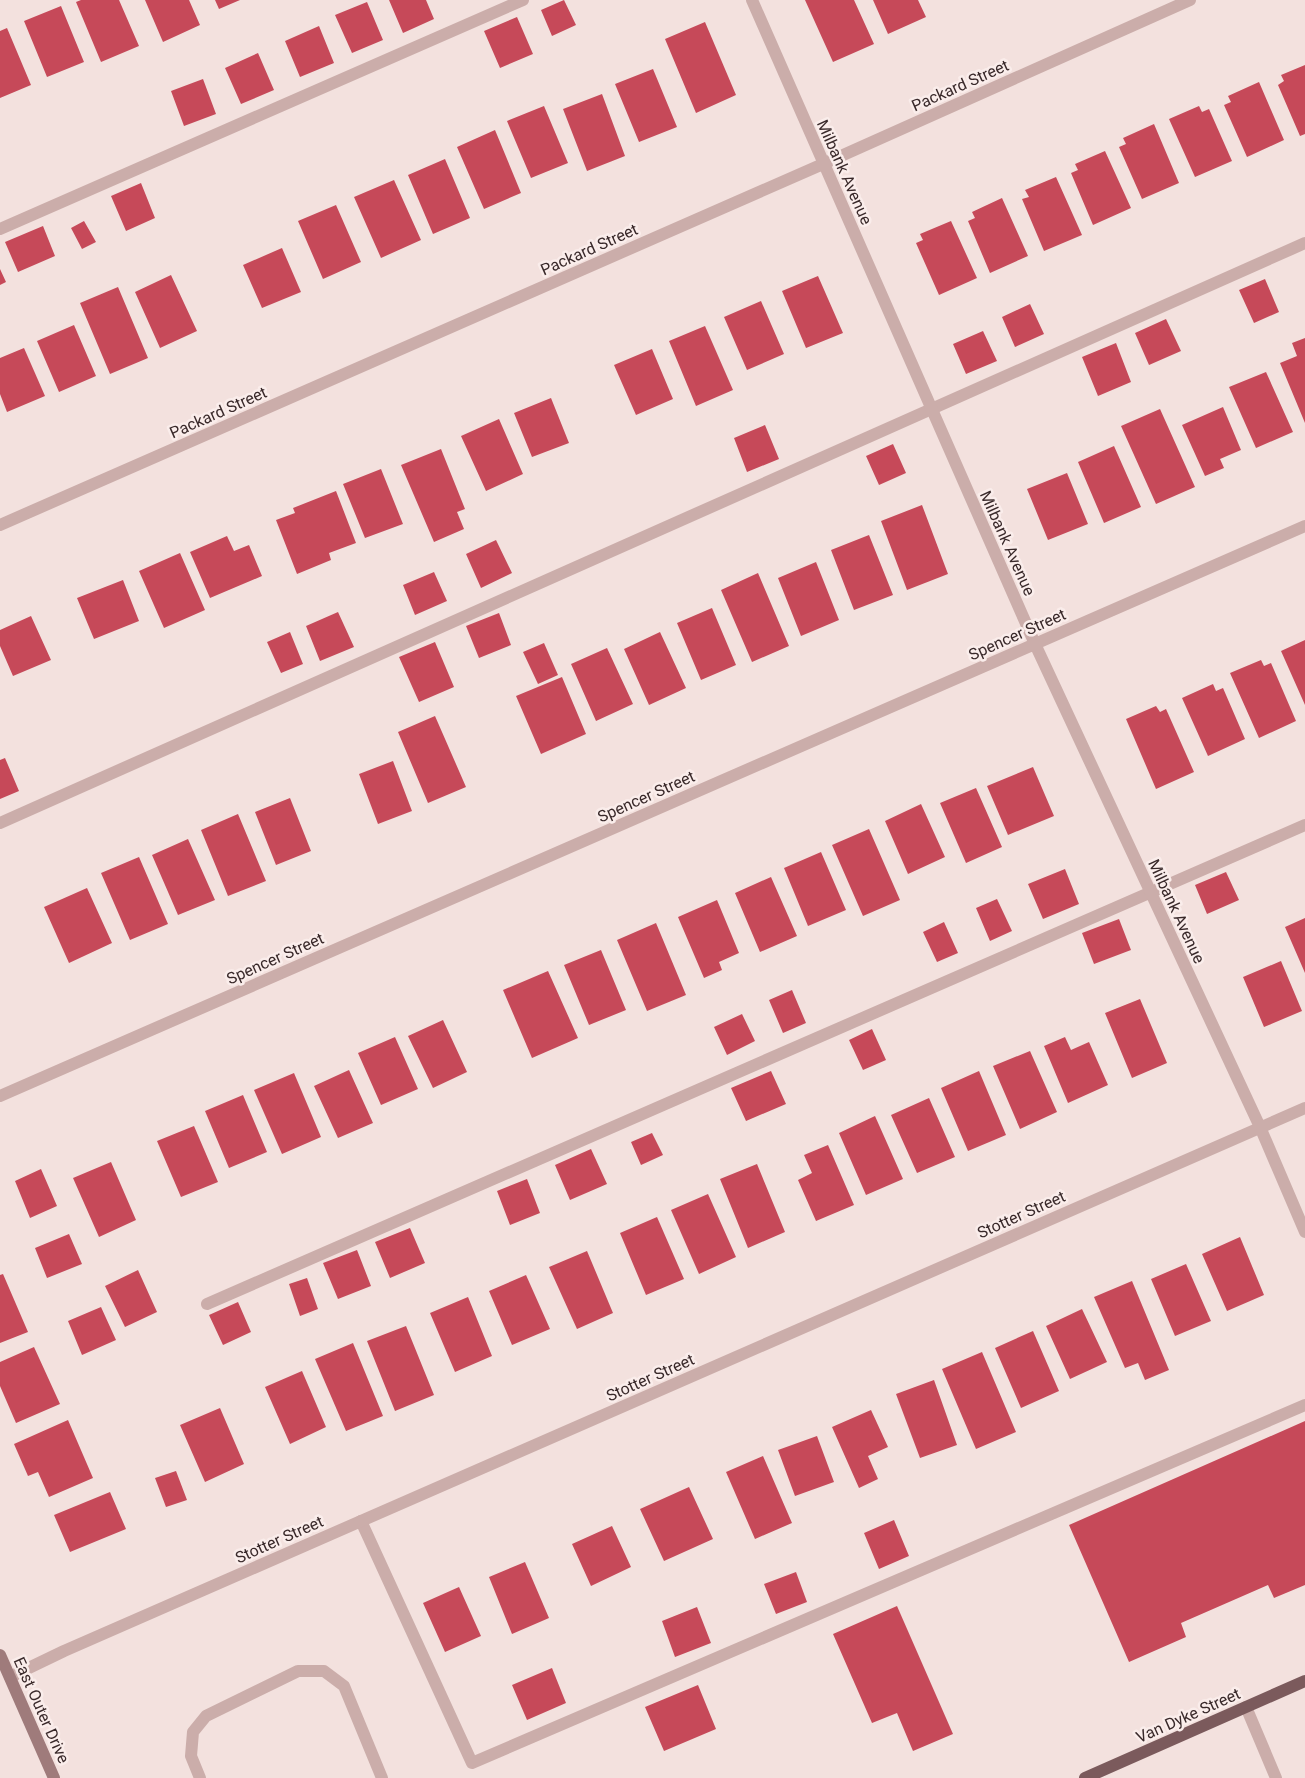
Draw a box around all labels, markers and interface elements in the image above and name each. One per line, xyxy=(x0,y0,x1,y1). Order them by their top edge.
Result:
street label: Packard Street xyxy=(909,56,1012,115)
street label: Milbank Avenue xyxy=(813,117,876,228)
street label: Packard Street xyxy=(538,220,641,279)
street label: Packard Street xyxy=(167,383,270,442)
street label: Milbank Avenue xyxy=(976,488,1039,599)
street label: Spencer Street xyxy=(966,605,1069,664)
street label: Spencer Street xyxy=(595,767,698,826)
street label: Milbank Avenue xyxy=(1144,856,1209,966)
street label: Spencer Street xyxy=(224,929,327,988)
street label: Stotter Street xyxy=(974,1187,1068,1242)
street label: Stotter Street xyxy=(603,1350,697,1405)
street label: Stotter Street xyxy=(232,1512,326,1567)
street label: East Outer Drive xyxy=(10,1654,73,1766)
street label: Van Dyke Street xyxy=(1133,1684,1243,1747)

